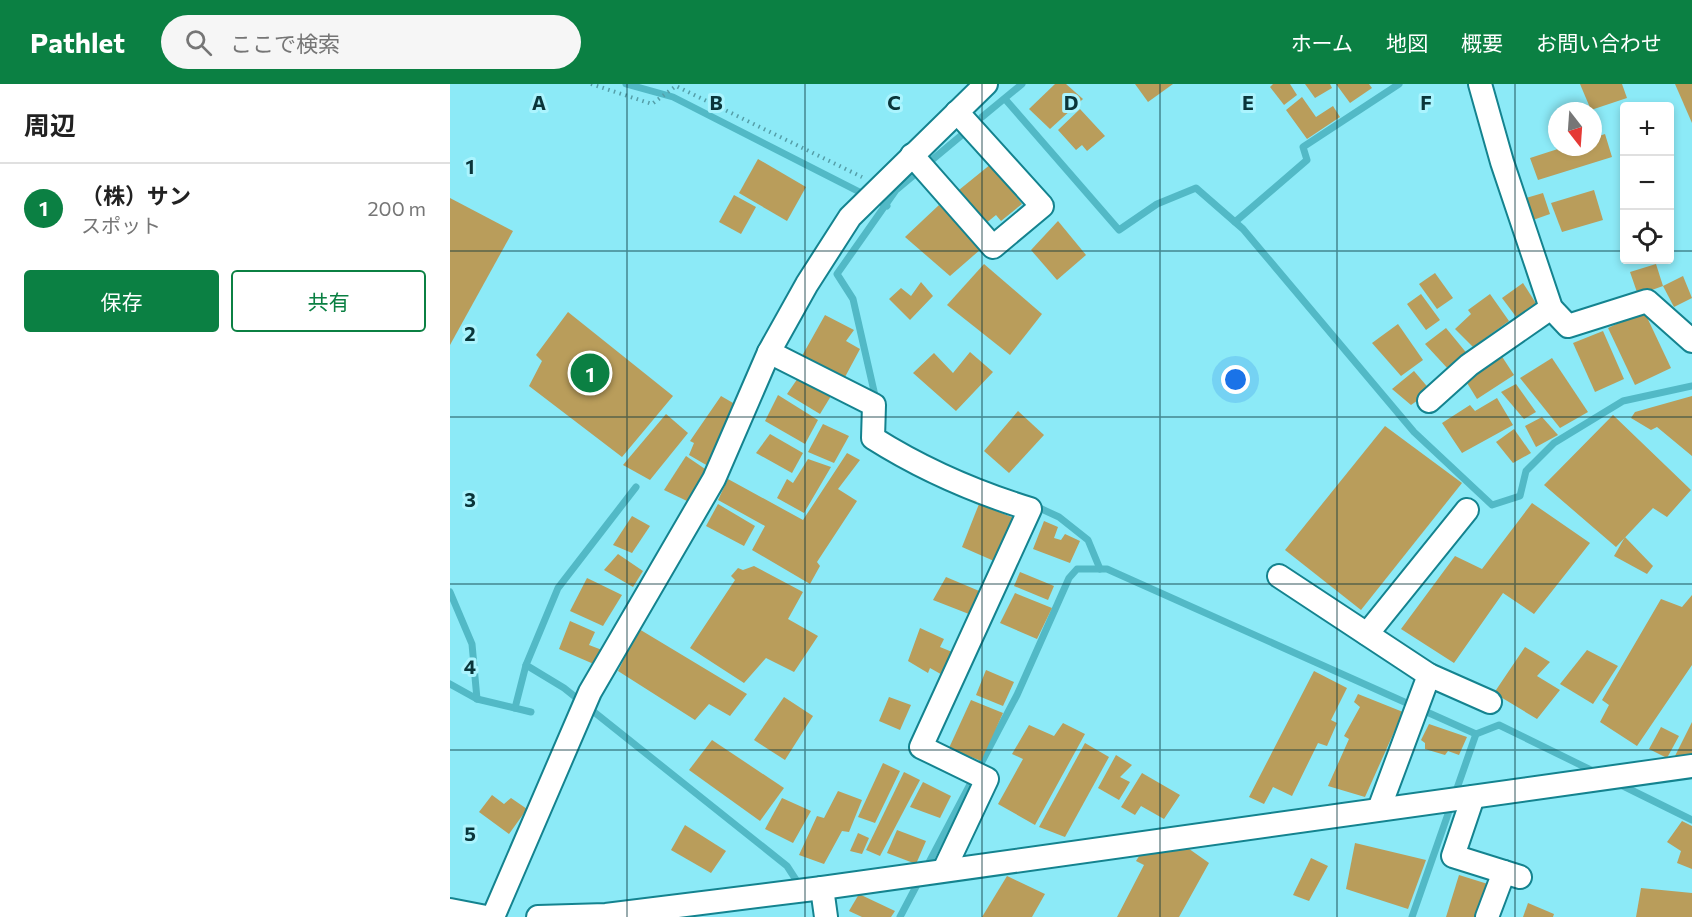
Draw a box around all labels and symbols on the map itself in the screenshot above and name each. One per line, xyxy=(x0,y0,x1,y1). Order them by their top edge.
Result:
text: A xyxy=(532,90,546,114)
text: B xyxy=(709,90,723,114)
text: C xyxy=(887,90,901,114)
text: D xyxy=(1064,90,1078,114)
text: E xyxy=(1242,90,1254,114)
text: F xyxy=(1420,90,1432,114)
north arrow xyxy=(1548,102,1602,156)
text: 1 xyxy=(465,154,475,178)
text: 2 xyxy=(464,321,476,345)
pin: 1 xyxy=(570,350,610,396)
your location xyxy=(1221,365,1250,394)
text: 3 xyxy=(464,487,476,511)
text: 4 xyxy=(464,654,476,678)
text: 5 xyxy=(464,821,476,845)

